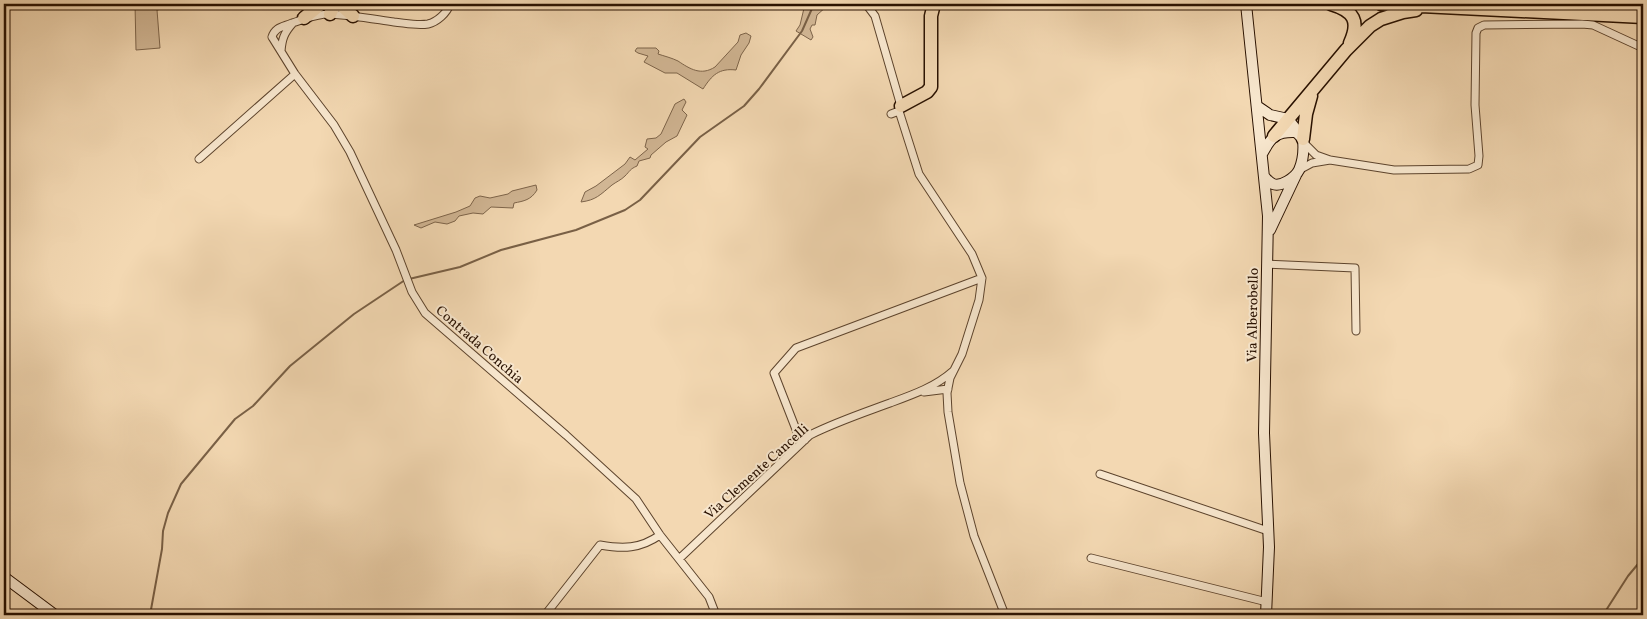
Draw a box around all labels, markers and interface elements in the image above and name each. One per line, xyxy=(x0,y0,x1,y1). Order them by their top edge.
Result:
street label: Via Alberobello xyxy=(1243,268,1264,362)
street label: Contrada Conchia xyxy=(431,302,527,389)
street label: Via Clemente Cancelli xyxy=(701,420,813,524)

